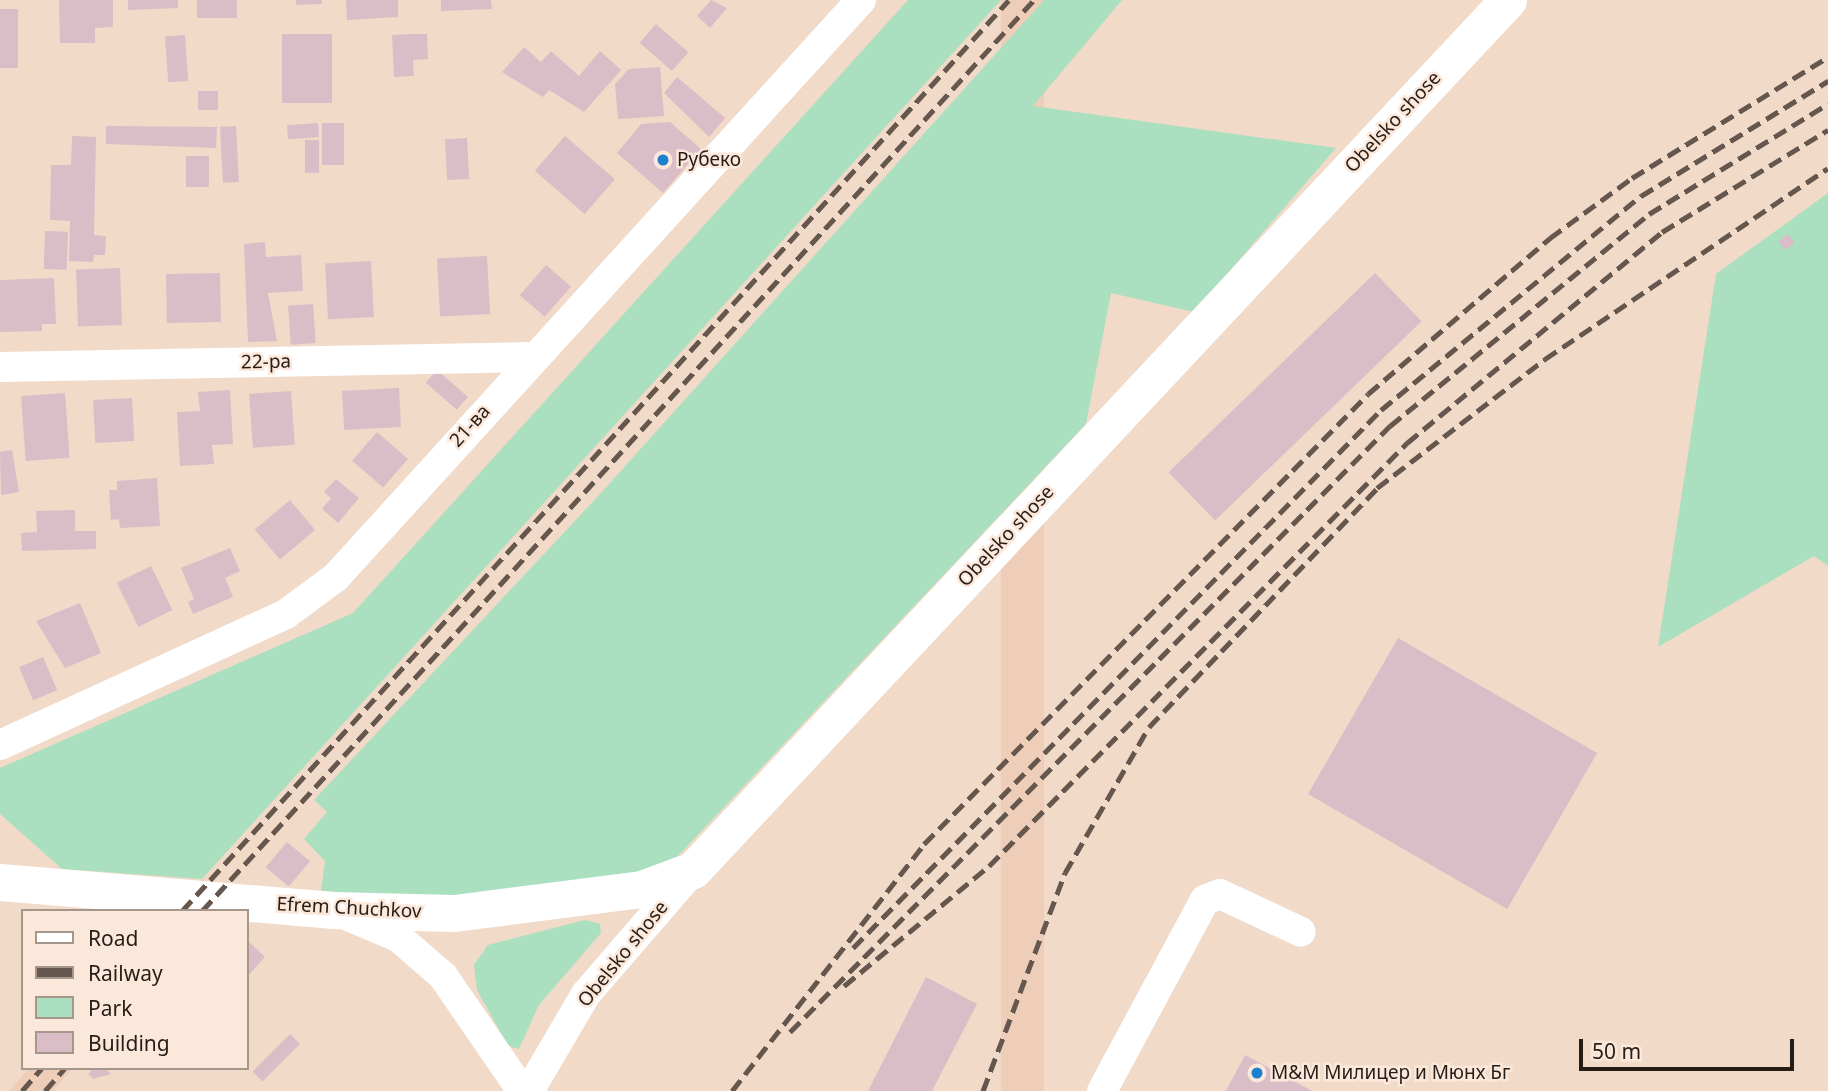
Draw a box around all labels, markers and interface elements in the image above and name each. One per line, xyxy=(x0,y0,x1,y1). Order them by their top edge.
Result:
street label: Obelsko shose xyxy=(1340,67,1446,177)
place label: Рубеко xyxy=(677,149,741,171)
marker: Рубеко xyxy=(655,152,671,168)
street label: 22-ра xyxy=(241,350,291,374)
street label: 21-ва xyxy=(445,400,495,452)
street label: Obelsko shose xyxy=(953,481,1059,591)
street label: Efrem Chuchkov xyxy=(276,893,422,923)
street label: Obelsko shose xyxy=(573,896,673,1012)
legend xyxy=(21,909,248,1070)
text: Road xyxy=(88,924,138,952)
text: Railway xyxy=(88,959,163,987)
text: Park xyxy=(88,994,132,1022)
scale bar xyxy=(1583,1024,1798,1068)
text: Building xyxy=(88,1029,170,1057)
text: 50 m xyxy=(1592,1037,1641,1065)
place label: М&M Mилицер и Мюнх Бг xyxy=(1271,1062,1510,1084)
marker: М&M Mилицер и Мюнх Бг xyxy=(1249,1065,1265,1081)

